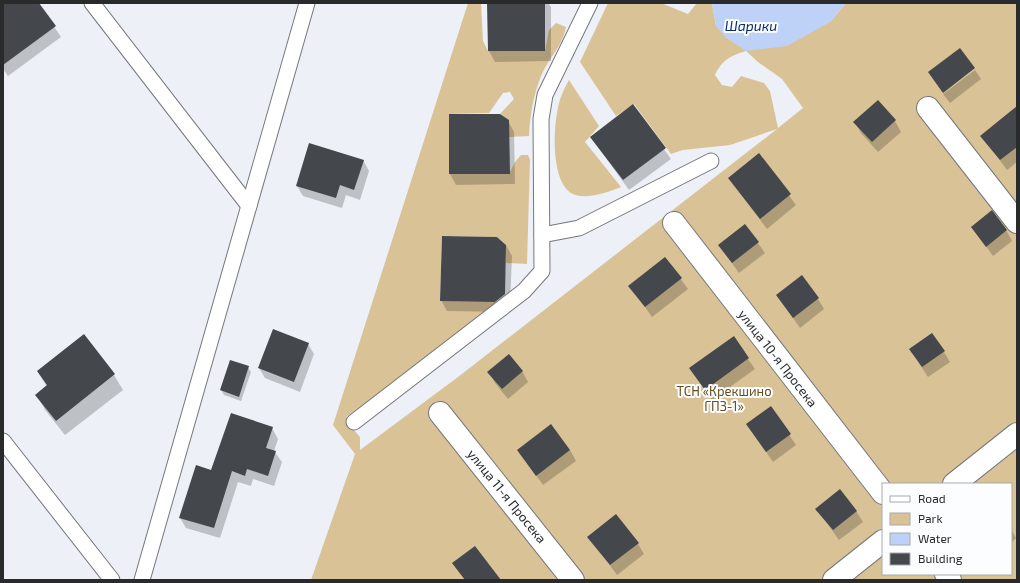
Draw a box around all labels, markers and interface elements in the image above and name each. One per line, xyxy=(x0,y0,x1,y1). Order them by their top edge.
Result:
water label: Шарики xyxy=(725,17,777,34)
street label: улица 10-я Просека xyxy=(735,306,821,410)
park label: ТСН «Крекшино ГПЗ-1» xyxy=(676,383,772,414)
street label: улица 11-я Просека xyxy=(464,446,550,546)
legend xyxy=(882,483,1012,575)
text: Road xyxy=(918,491,946,505)
text: Park xyxy=(918,511,943,525)
text: Water xyxy=(918,531,952,545)
text: Building xyxy=(918,551,963,565)

